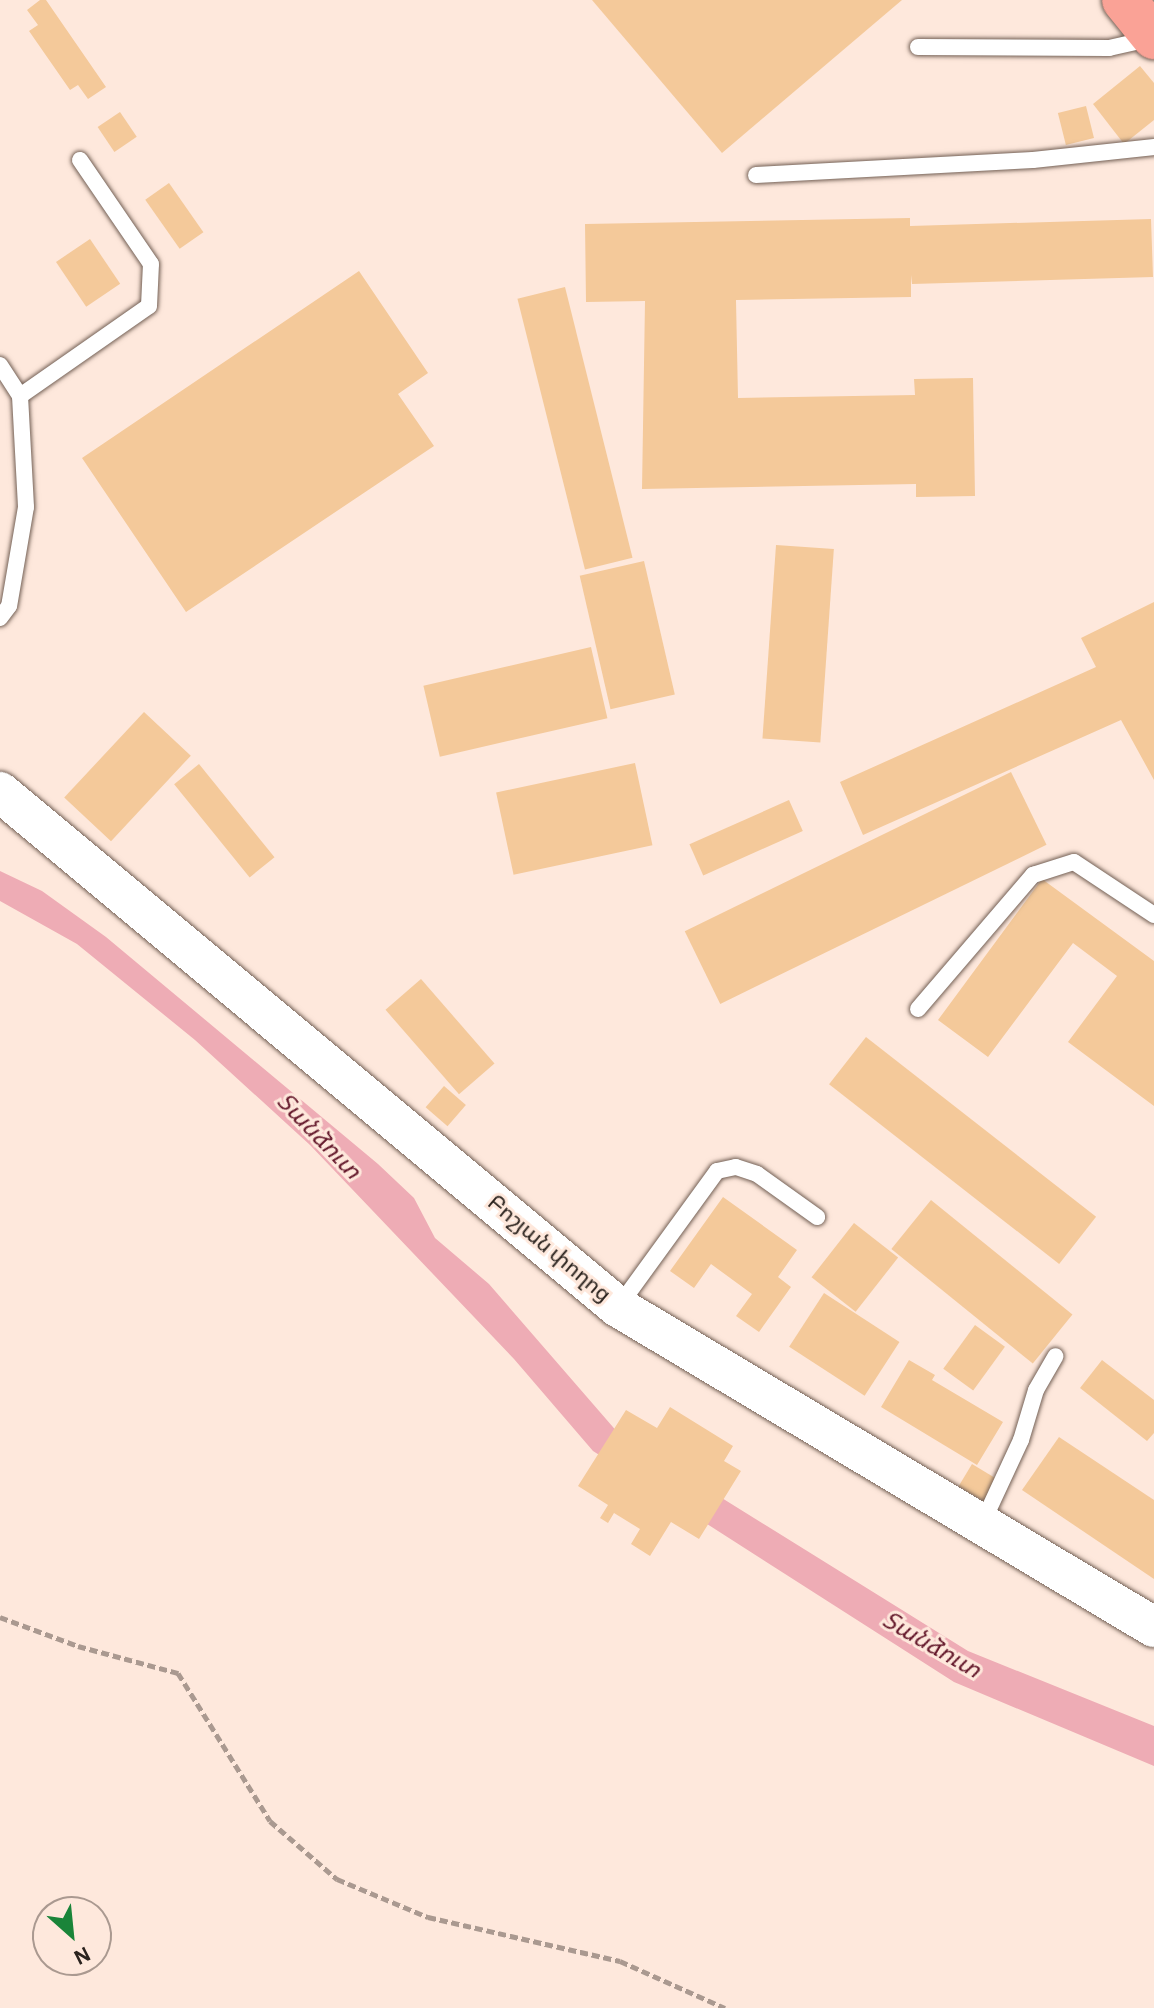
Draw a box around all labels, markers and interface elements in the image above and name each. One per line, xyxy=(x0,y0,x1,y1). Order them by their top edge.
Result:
water label: Տանձուտ xyxy=(270,1088,366,1186)
street label: Բոշյան փողոց xyxy=(482,1190,616,1308)
water label: Տանձուտ xyxy=(877,1606,985,1686)
north arrow xyxy=(32,1896,112,1976)
text: N xyxy=(70,1942,94,1969)

